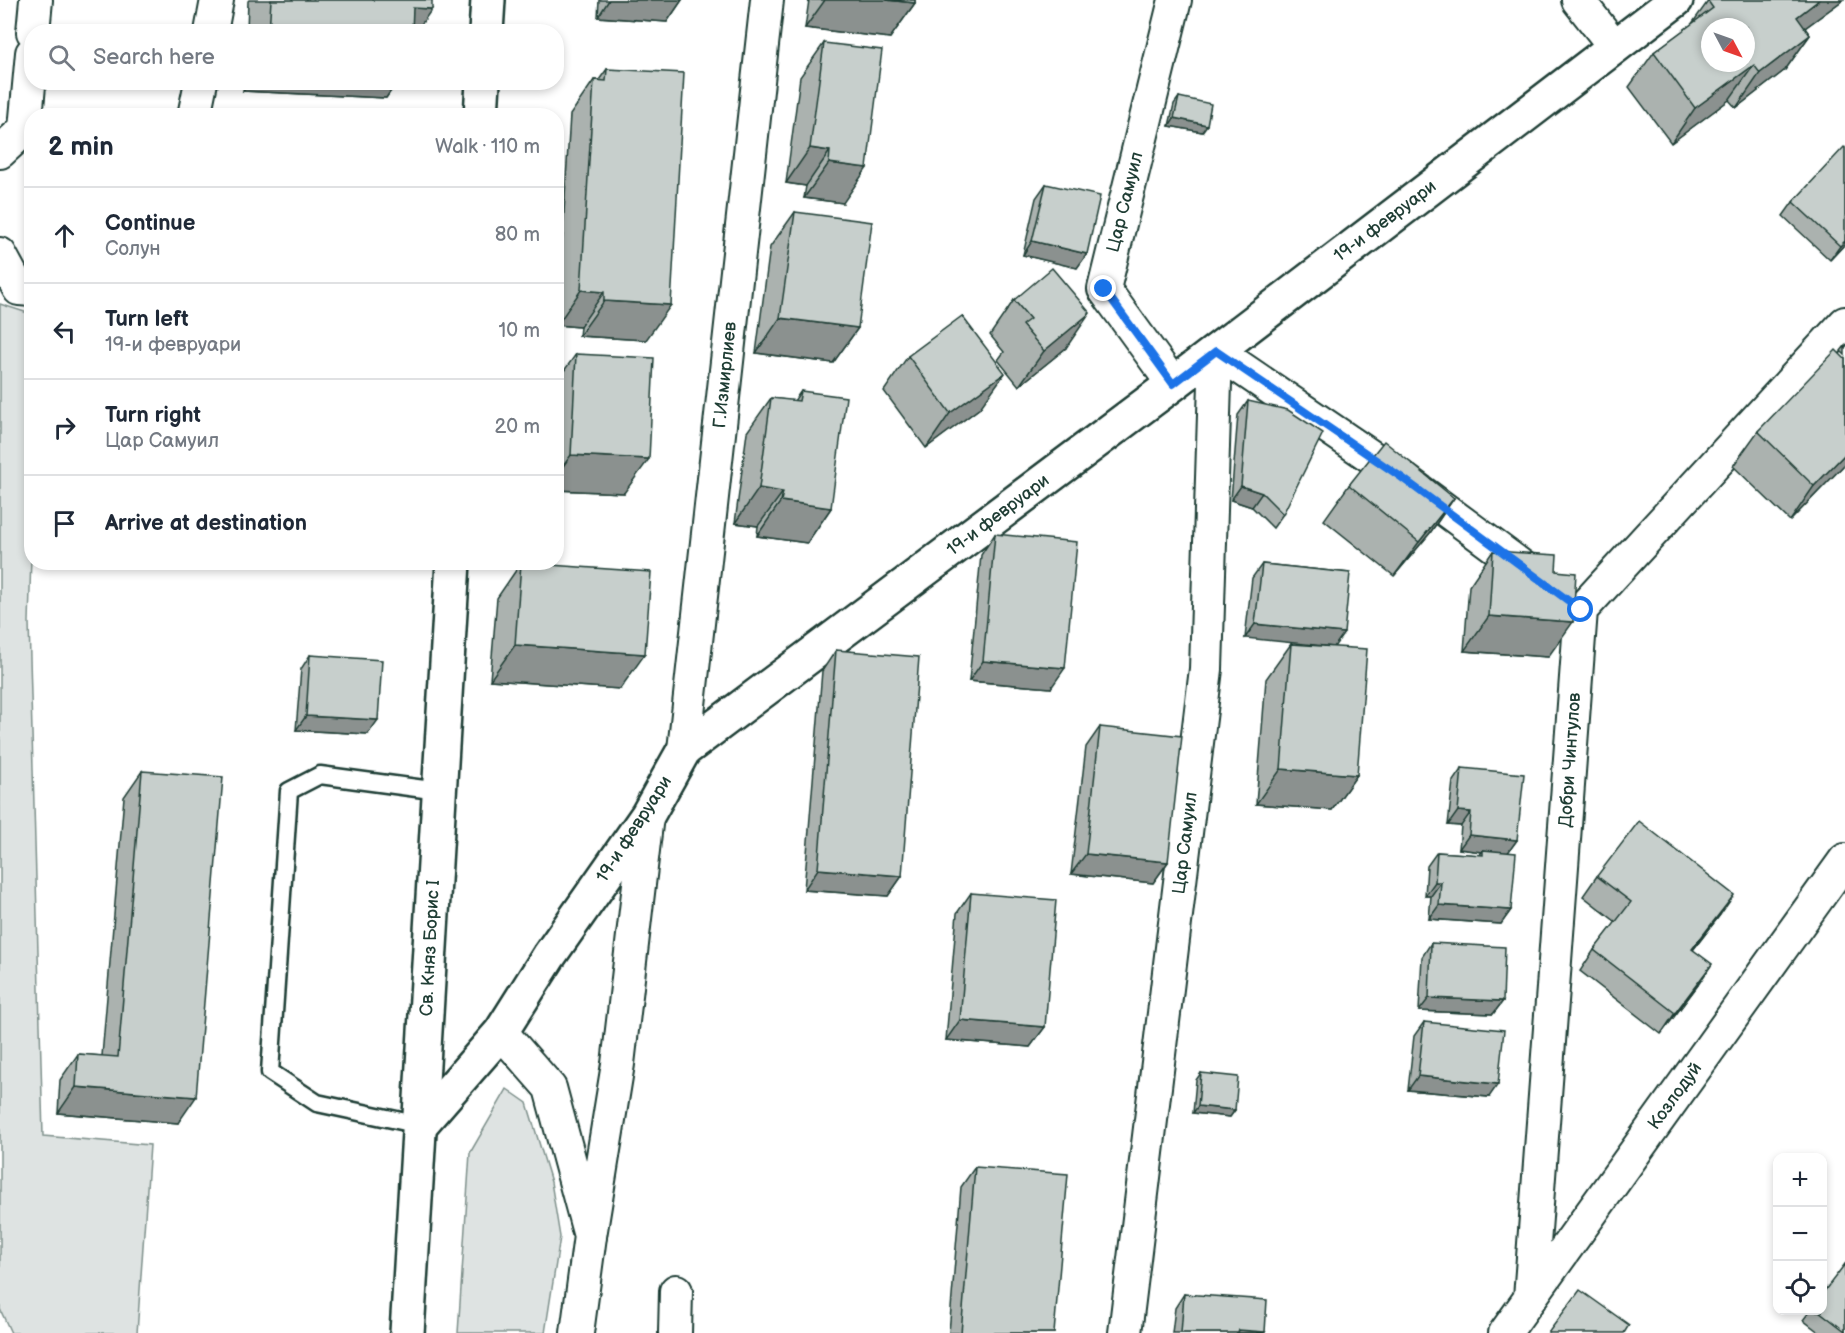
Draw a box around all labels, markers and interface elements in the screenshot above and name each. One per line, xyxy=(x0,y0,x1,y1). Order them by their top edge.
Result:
north arrow xyxy=(1701,18,1755,72)
search box xyxy=(24,24,564,90)
icon: search xyxy=(45,41,78,74)
text: Search here xyxy=(93,44,215,71)
text: 2 min xyxy=(48,132,114,163)
text: Walk · 110 m xyxy=(435,135,540,159)
street label: Цар Самуил xyxy=(1102,150,1148,254)
street label: 19-и февруари xyxy=(1330,176,1440,266)
text: Continue xyxy=(105,210,195,237)
icon: ahead xyxy=(48,219,81,252)
text: 80 m xyxy=(495,223,540,247)
text: Солун xyxy=(105,237,161,261)
route end xyxy=(1090,275,1116,301)
text: Turn left xyxy=(105,306,189,333)
icon: left xyxy=(48,315,81,348)
text: 10 m xyxy=(499,319,540,343)
street label: Г.Измирлиев xyxy=(709,320,741,429)
text: 19-и февруари xyxy=(105,333,241,357)
text: Turn right xyxy=(105,402,201,429)
icon: right xyxy=(48,411,81,444)
text: 20 m xyxy=(495,415,540,439)
text: Цар Самуил xyxy=(105,429,219,453)
street label: 19-и февруари xyxy=(943,470,1053,560)
icon: arrive xyxy=(48,507,81,540)
text: Arrive at destination xyxy=(105,510,307,537)
route start xyxy=(1567,596,1593,622)
street label: Добри Чинтулов xyxy=(1555,691,1585,828)
street label: 19-и февруари xyxy=(592,772,676,886)
street label: Цар Самуил xyxy=(1168,791,1202,895)
street label: Св. Княз Борис I xyxy=(416,879,444,1017)
street label: Козлодуй xyxy=(1644,1058,1706,1134)
map controls xyxy=(1773,1153,1827,1315)
button: + xyxy=(1773,1153,1827,1207)
button: − xyxy=(1773,1207,1827,1261)
button: locate xyxy=(1773,1261,1827,1315)

